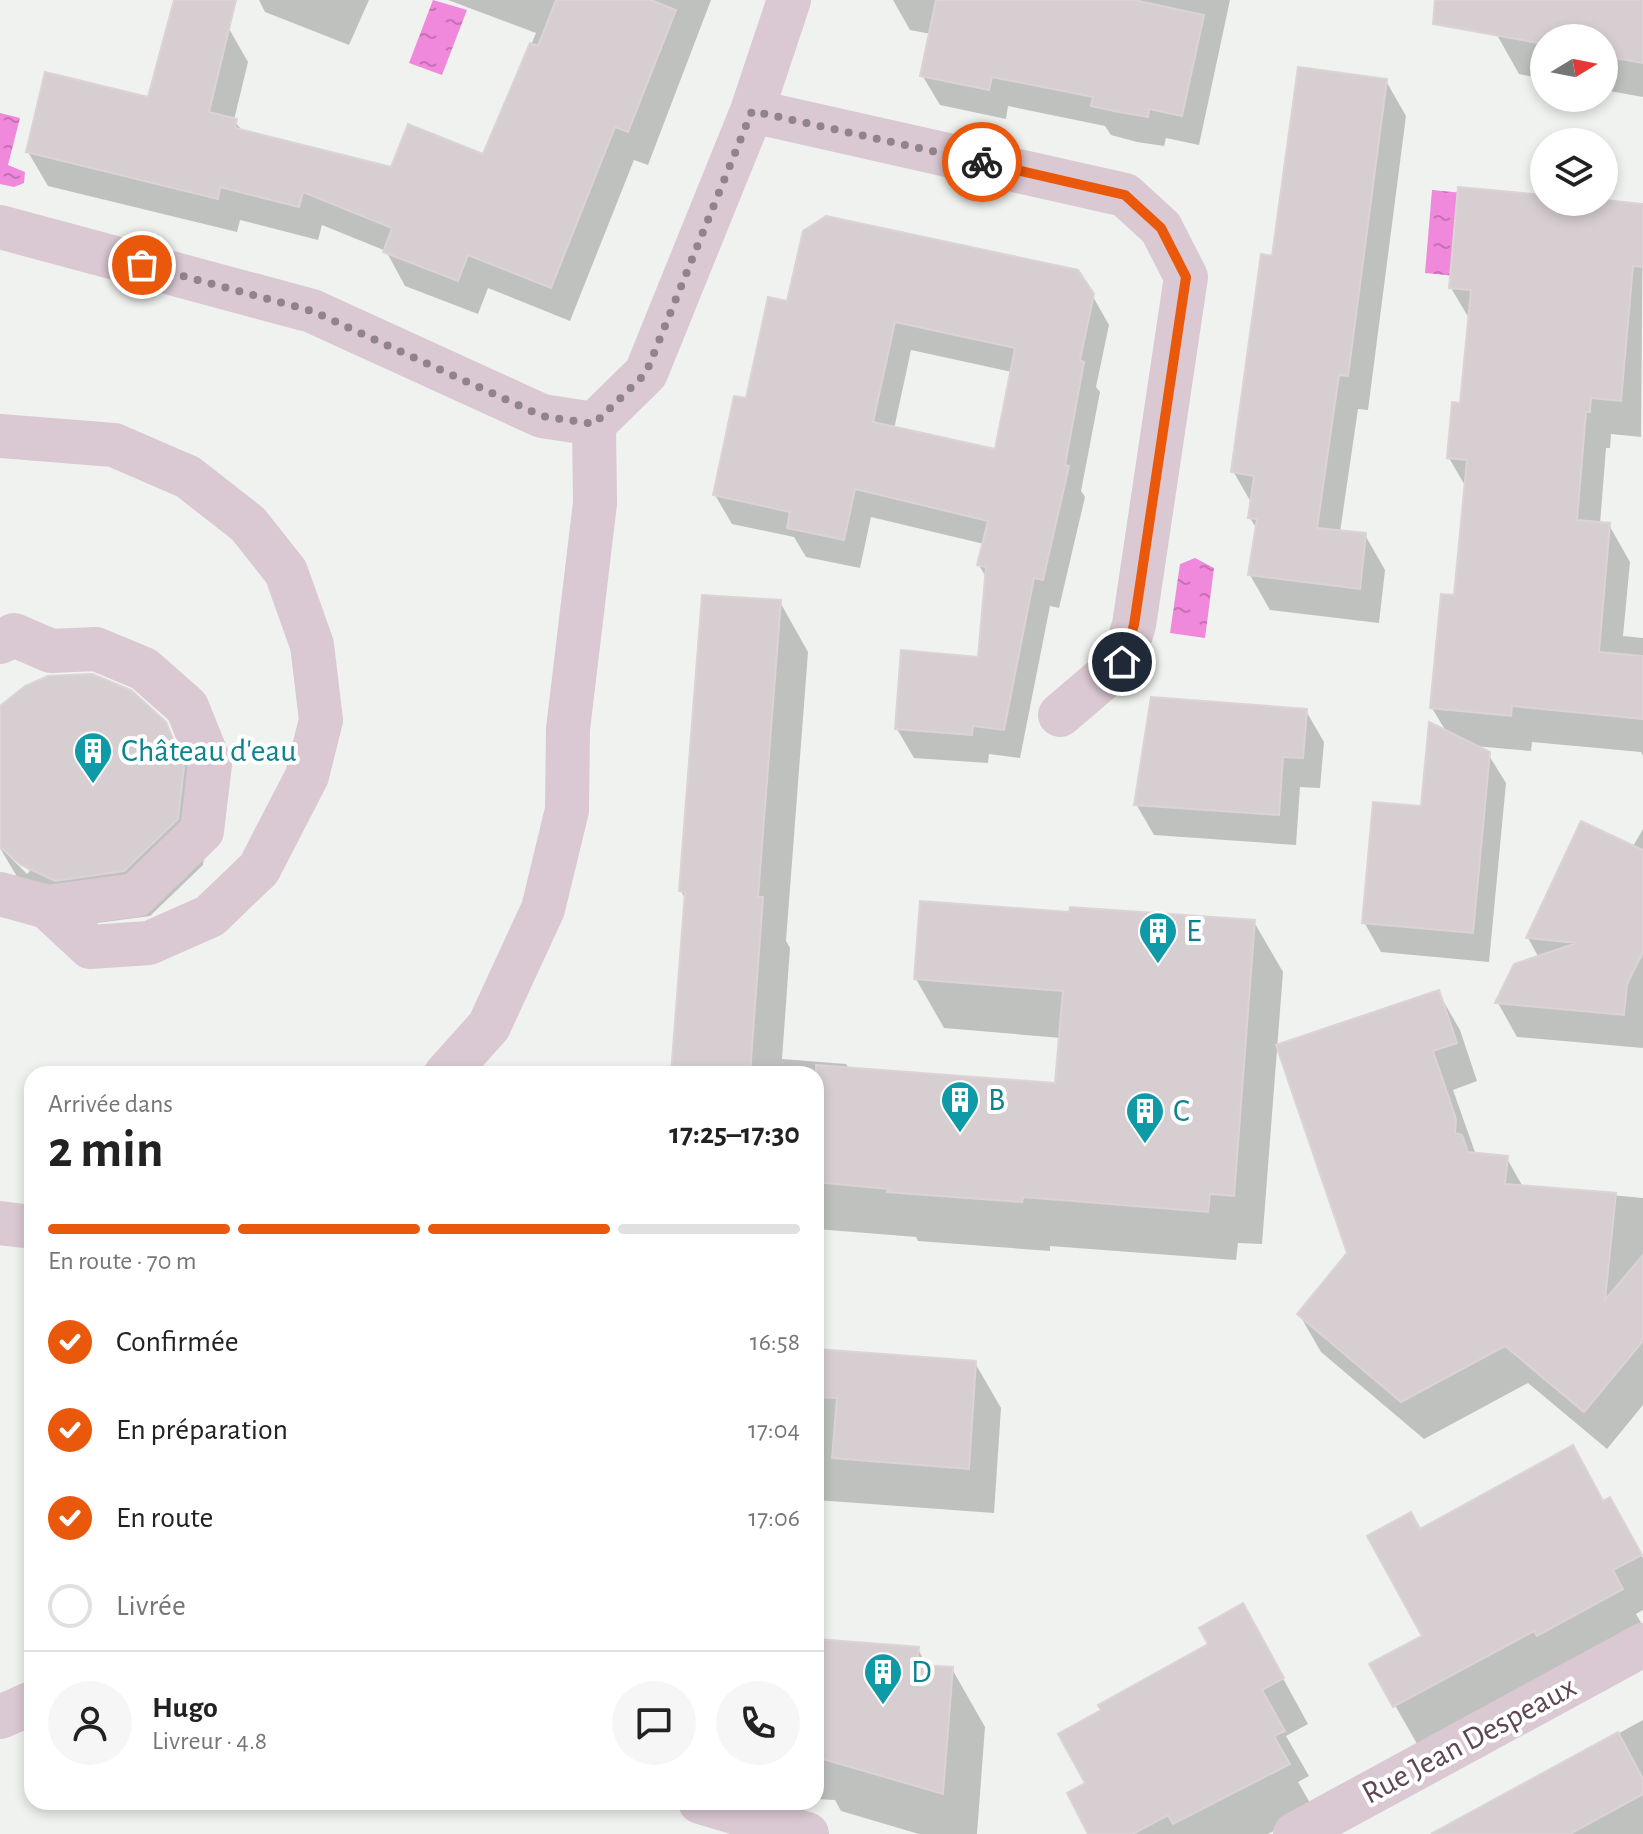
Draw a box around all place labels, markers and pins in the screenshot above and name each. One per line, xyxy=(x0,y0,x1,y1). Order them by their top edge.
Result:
pin xyxy=(108,231,176,299)
pin xyxy=(1088,628,1156,696)
building icon: Château d'eau xyxy=(72,730,114,785)
place label: Château d'eau xyxy=(121,735,297,767)
building icon: E xyxy=(1137,910,1179,965)
place label: E xyxy=(1186,915,1201,947)
building icon: B xyxy=(939,1079,981,1134)
place label: B xyxy=(988,1084,1005,1116)
building icon: C xyxy=(1124,1090,1166,1145)
place label: C xyxy=(1173,1095,1190,1127)
building icon: D xyxy=(862,1651,904,1706)
place label: D xyxy=(911,1656,932,1688)

